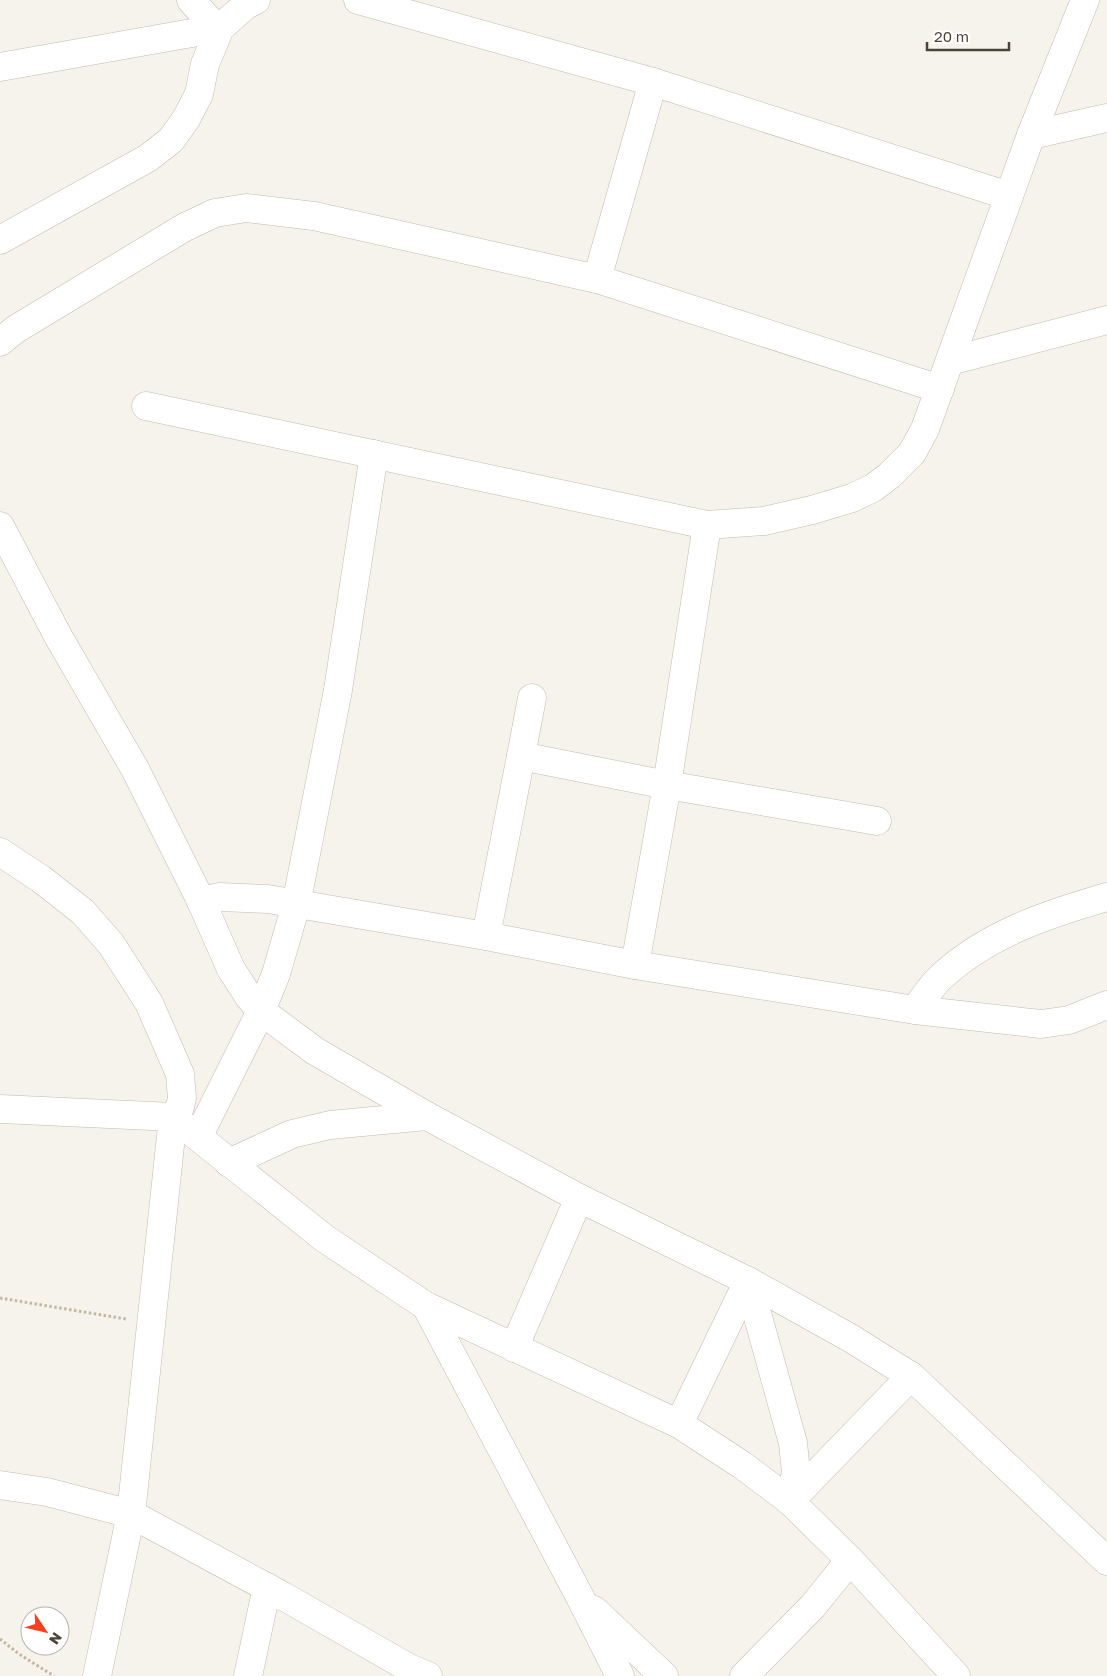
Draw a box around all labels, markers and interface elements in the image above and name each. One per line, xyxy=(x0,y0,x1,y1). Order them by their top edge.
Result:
scale bar xyxy=(927,20,1010,52)
text: 20 m xyxy=(934,27,969,45)
north arrow xyxy=(20,1606,70,1656)
text: N xyxy=(46,1630,66,1648)

